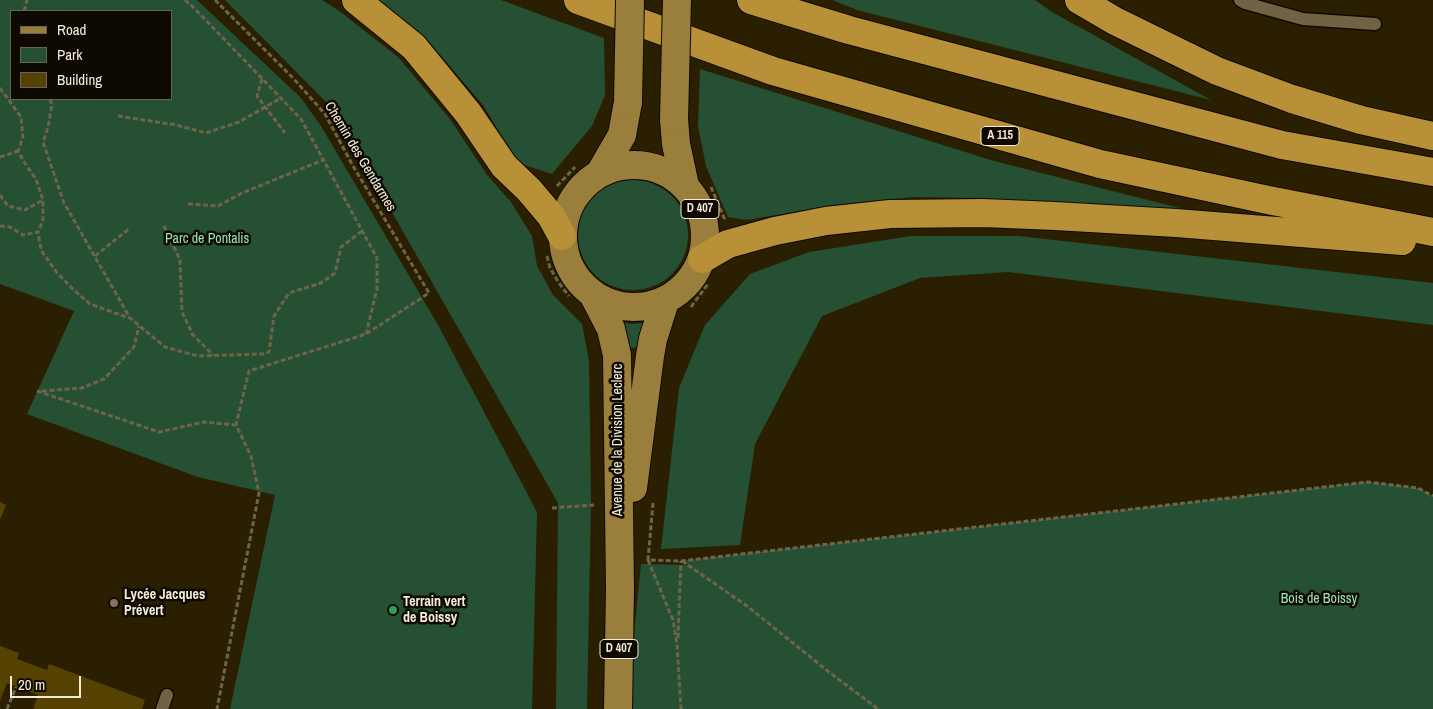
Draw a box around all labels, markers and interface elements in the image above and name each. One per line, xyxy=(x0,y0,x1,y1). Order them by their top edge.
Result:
legend xyxy=(10,10,172,100)
text: Road xyxy=(57,19,86,40)
text: Park xyxy=(57,44,82,65)
text: Building xyxy=(57,69,102,90)
street label: Chemin des Gendarmes xyxy=(321,99,399,215)
road number: A 115 xyxy=(981,126,1019,146)
road number: D 407 xyxy=(681,200,719,218)
park label: Parc de Pontalis xyxy=(165,231,249,247)
street label: Avenue de la Division Leclerc xyxy=(610,364,626,516)
place label: Lycée Jacques Prévert xyxy=(124,587,205,620)
park label: Bois de Boissy xyxy=(1281,591,1357,607)
place label: Terrain vert de Boissy xyxy=(403,594,465,626)
marker: Lycée Jacques Prévert xyxy=(108,597,120,609)
marker: Terrain vert de Boissy xyxy=(387,604,399,616)
road number: D 407 xyxy=(600,640,638,659)
scale bar xyxy=(12,666,84,698)
text: 20 m xyxy=(18,674,45,695)

